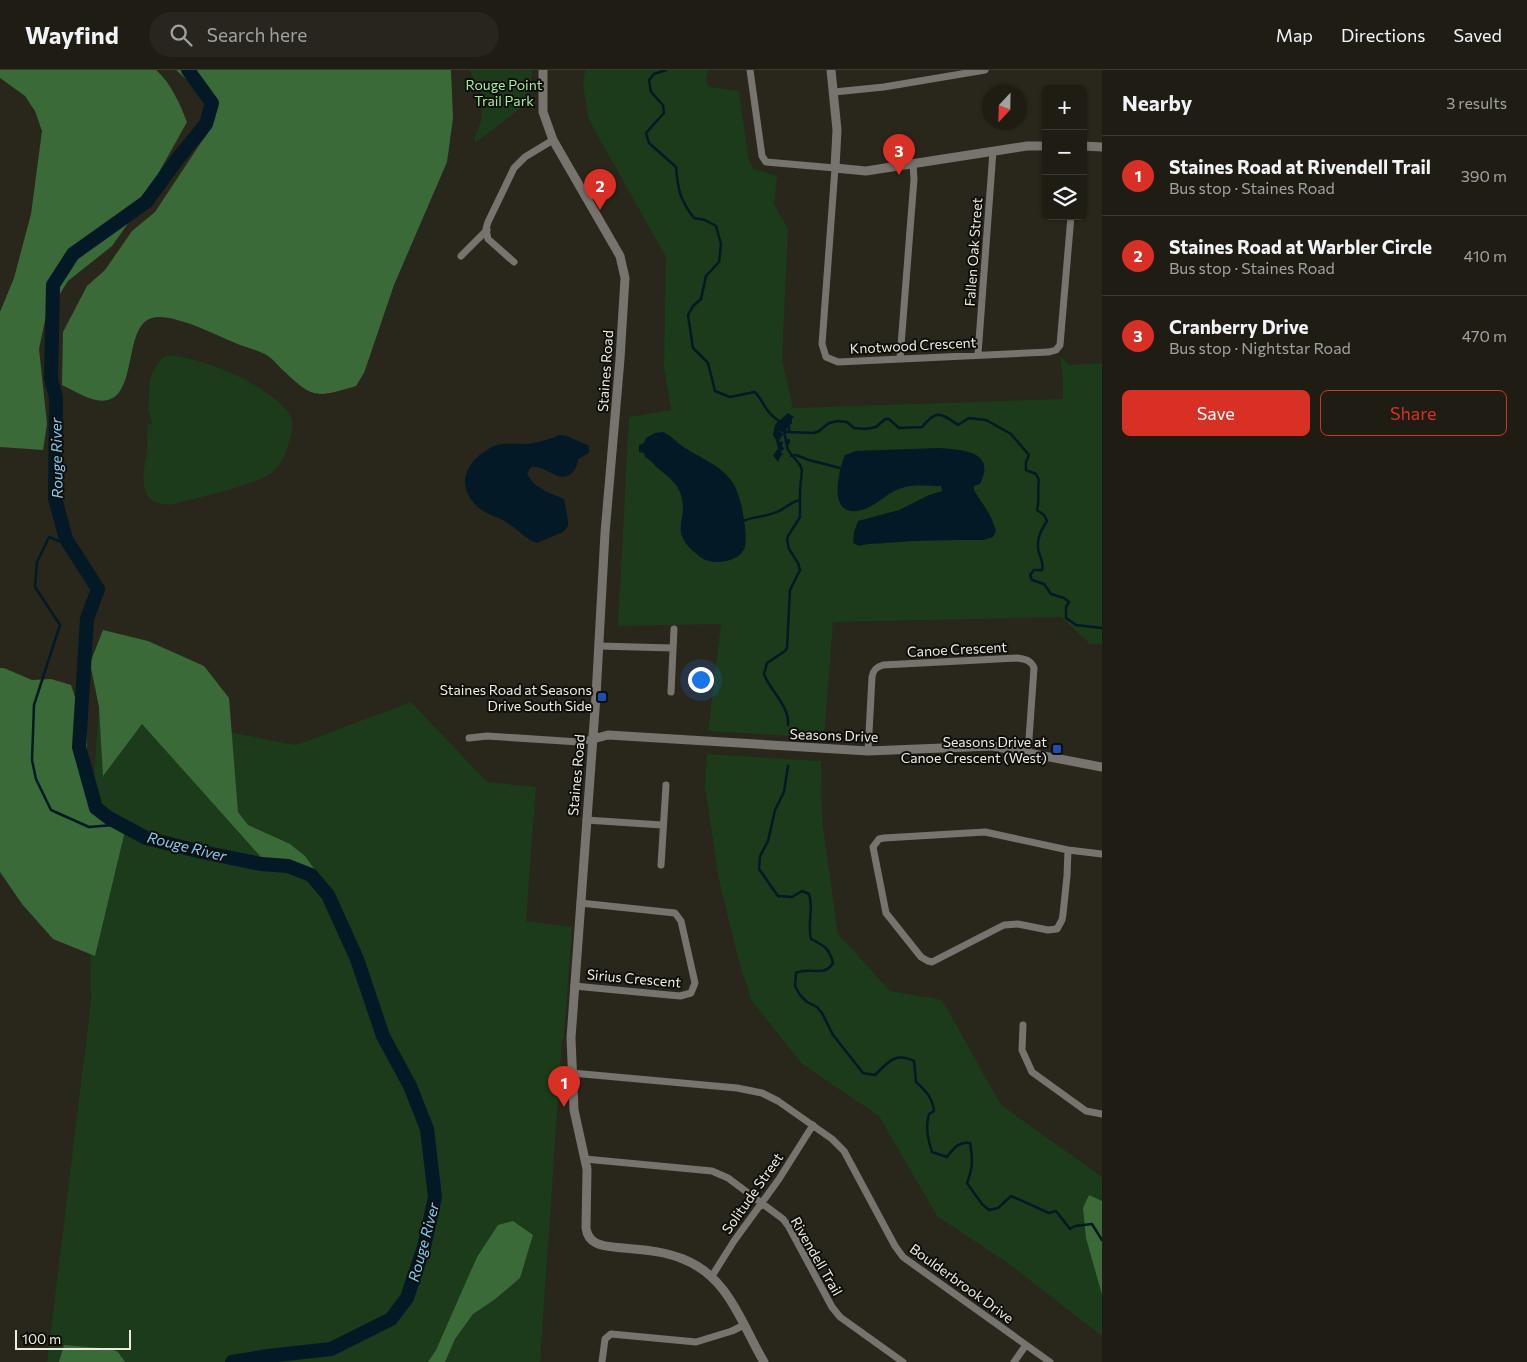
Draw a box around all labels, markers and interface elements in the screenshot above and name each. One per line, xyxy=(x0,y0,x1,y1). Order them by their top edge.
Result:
search box xyxy=(149,12,499,57)
text: Wayfind xyxy=(25,20,119,49)
icon: search xyxy=(167,21,195,49)
text: Search here xyxy=(207,23,307,46)
text: Map xyxy=(1276,24,1313,46)
text: Directions xyxy=(1341,24,1425,46)
text: Saved xyxy=(1453,24,1502,46)
park label: Rouge Point Trail Park xyxy=(466,76,543,109)
north arrow xyxy=(982,85,1027,130)
map controls xyxy=(1042,85,1087,220)
button: + xyxy=(1042,85,1087,130)
text: Nearby xyxy=(1122,90,1192,115)
text: 3 results xyxy=(1446,93,1507,112)
button: − xyxy=(1042,130,1087,175)
pin: 3 xyxy=(883,134,915,175)
text: Staines Road at Rivendell Trail xyxy=(1169,155,1431,178)
text: 1 xyxy=(1134,166,1142,185)
text: 390 m xyxy=(1461,166,1507,185)
pin: 2 xyxy=(584,169,616,210)
button: layers xyxy=(1042,175,1087,220)
text: Bus stop · Staines Road xyxy=(1169,178,1335,197)
street label: Fallen Oak Street xyxy=(961,197,985,307)
text: Staines Road at Warbler Circle xyxy=(1169,235,1432,258)
text: 2 xyxy=(1133,246,1143,265)
text: 410 m xyxy=(1464,246,1507,265)
text: Bus stop · Staines Road xyxy=(1169,258,1335,277)
text: Cranberry Drive xyxy=(1169,315,1309,338)
text: 3 xyxy=(1133,326,1143,345)
text: 470 m xyxy=(1462,326,1507,345)
street label: Staines Road xyxy=(594,330,616,412)
street label: Knotwood Crescent xyxy=(849,333,977,357)
text: Bus stop · Nightstar Road xyxy=(1169,338,1351,357)
button: Save xyxy=(1122,390,1310,436)
button: Share xyxy=(1320,390,1507,436)
water label: Rouge River xyxy=(46,416,66,499)
street label: Canoe Crescent xyxy=(907,638,1008,660)
your location xyxy=(688,667,714,693)
place label: Staines Road at Seasons Drive South Side xyxy=(440,681,592,714)
marker: Staines Road at Seasons Drive South Side xyxy=(596,691,608,703)
street label: Seasons Drive xyxy=(789,725,879,745)
street label: Staines Road xyxy=(564,733,588,817)
place label: Seasons Drive at Canoe Crescent (West) xyxy=(901,733,1047,766)
marker: Seasons Drive at Canoe Crescent (West) xyxy=(1051,743,1063,755)
water label: Rouge River xyxy=(146,827,229,865)
street label: Sirius Crescent xyxy=(586,965,682,991)
pin: 1 xyxy=(548,1066,580,1107)
street label: Solitude Street xyxy=(718,1149,786,1237)
water label: Rouge River xyxy=(404,1200,442,1283)
street label: Rivendell Trail xyxy=(788,1214,846,1298)
street label: Boulderbrook Drive xyxy=(907,1240,1017,1326)
scale bar xyxy=(15,1327,131,1350)
text: 100 m xyxy=(22,1330,61,1347)

